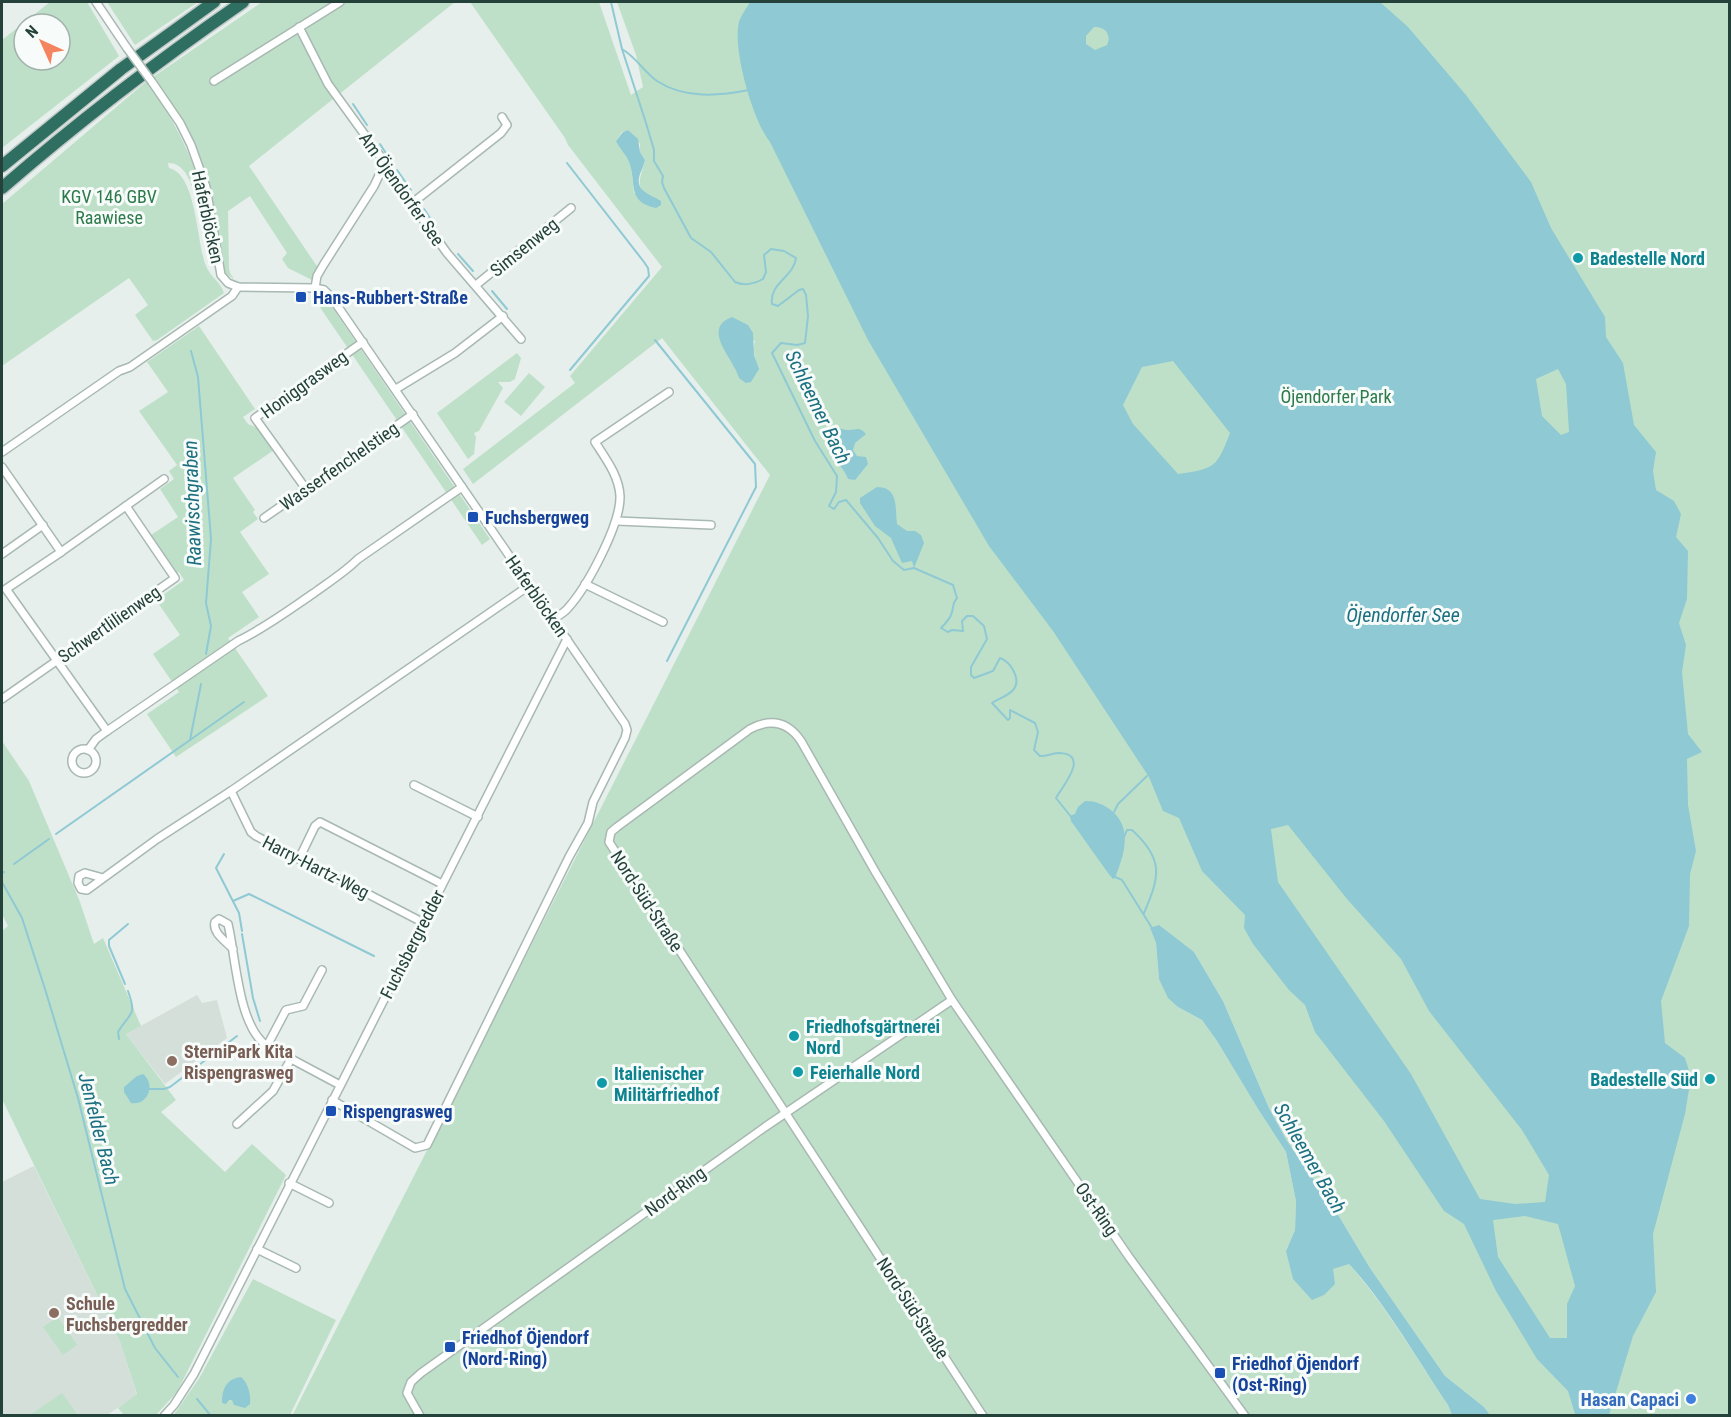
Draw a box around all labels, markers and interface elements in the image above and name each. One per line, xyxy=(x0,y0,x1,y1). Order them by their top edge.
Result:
north arrow xyxy=(12,12,72,72)
text: N xyxy=(22,22,42,42)
street label: Am Öjendorfer See xyxy=(355,128,449,250)
street label: Haferblöcken xyxy=(188,169,228,265)
park label: KGV 146 GBV Raawiese xyxy=(61,186,157,228)
street label: Simsenweg xyxy=(486,213,562,281)
place label: Badestelle Nord xyxy=(1590,248,1705,269)
marker: Badestelle Nord xyxy=(1571,251,1585,265)
place label: Hans-Rubbert-Straße xyxy=(313,287,468,308)
marker: Hans-Rubbert-Straße xyxy=(294,290,308,304)
street label: Honiggrasweg xyxy=(257,346,351,422)
water label: Schleemer Bach xyxy=(780,346,856,468)
park label: Öjendorfer Park xyxy=(1280,386,1392,407)
street label: Wasserfenchelstieg xyxy=(276,417,402,515)
water label: Raawischgraben xyxy=(178,440,206,566)
place label: Fuchsbergweg xyxy=(485,507,589,528)
marker: Fuchsbergweg xyxy=(466,510,480,524)
street label: Haferblöcken xyxy=(501,551,573,641)
street label: Schwertlilienweg xyxy=(54,581,164,667)
water label: Öjendorfer See xyxy=(1346,603,1460,627)
street label: Harry-Hartz-Weg xyxy=(259,831,373,903)
street label: Nord-Süd-Straße xyxy=(606,846,688,956)
street label: Fuchsbergredder xyxy=(376,886,449,1002)
place label: Friedhofsgärtnerei Nord xyxy=(806,1016,940,1058)
marker: Friedhofsgärtnerei Nord xyxy=(787,1029,801,1043)
place label: SterniPark Kita Rispengrasweg xyxy=(184,1041,294,1083)
marker: SterniPark Kita Rispengrasweg xyxy=(165,1054,179,1068)
place label: Feierhalle Nord xyxy=(810,1062,920,1083)
place label: Italienischer Militärfriedhof xyxy=(614,1063,719,1105)
marker: Feierhalle Nord xyxy=(791,1065,805,1079)
place label: Badestelle Süd xyxy=(1590,1069,1698,1090)
water label: Jenfelder Bach xyxy=(73,1070,125,1188)
marker: Badestelle Süd xyxy=(1703,1072,1717,1086)
marker: Italienischer Militärfriedhof xyxy=(595,1076,609,1090)
water label: Schleemer Bach xyxy=(1269,1099,1351,1217)
place label: Rispengrasweg xyxy=(343,1101,453,1122)
marker: Rispengrasweg xyxy=(324,1104,338,1118)
street label: Nord-Ring xyxy=(640,1162,710,1220)
street label: Ost-Ring xyxy=(1071,1178,1123,1240)
street label: Nord-Süd-Straße xyxy=(872,1253,954,1363)
place label: Schule Fuchsbergredder xyxy=(66,1293,188,1335)
marker: Schule Fuchsbergredder xyxy=(47,1306,61,1320)
place label: Friedhof Öjendorf (Nord-Ring) xyxy=(462,1327,589,1370)
marker: Friedhof Öjendorf (Nord-Ring) xyxy=(443,1340,457,1354)
place label: Friedhof Öjendorf (Ost-Ring) xyxy=(1232,1353,1359,1396)
marker: Friedhof Öjendorf (Ost-Ring) xyxy=(1213,1366,1227,1380)
place label: Hasan Capaci xyxy=(1581,1389,1679,1410)
marker: Hasan Capaci xyxy=(1684,1392,1698,1406)

